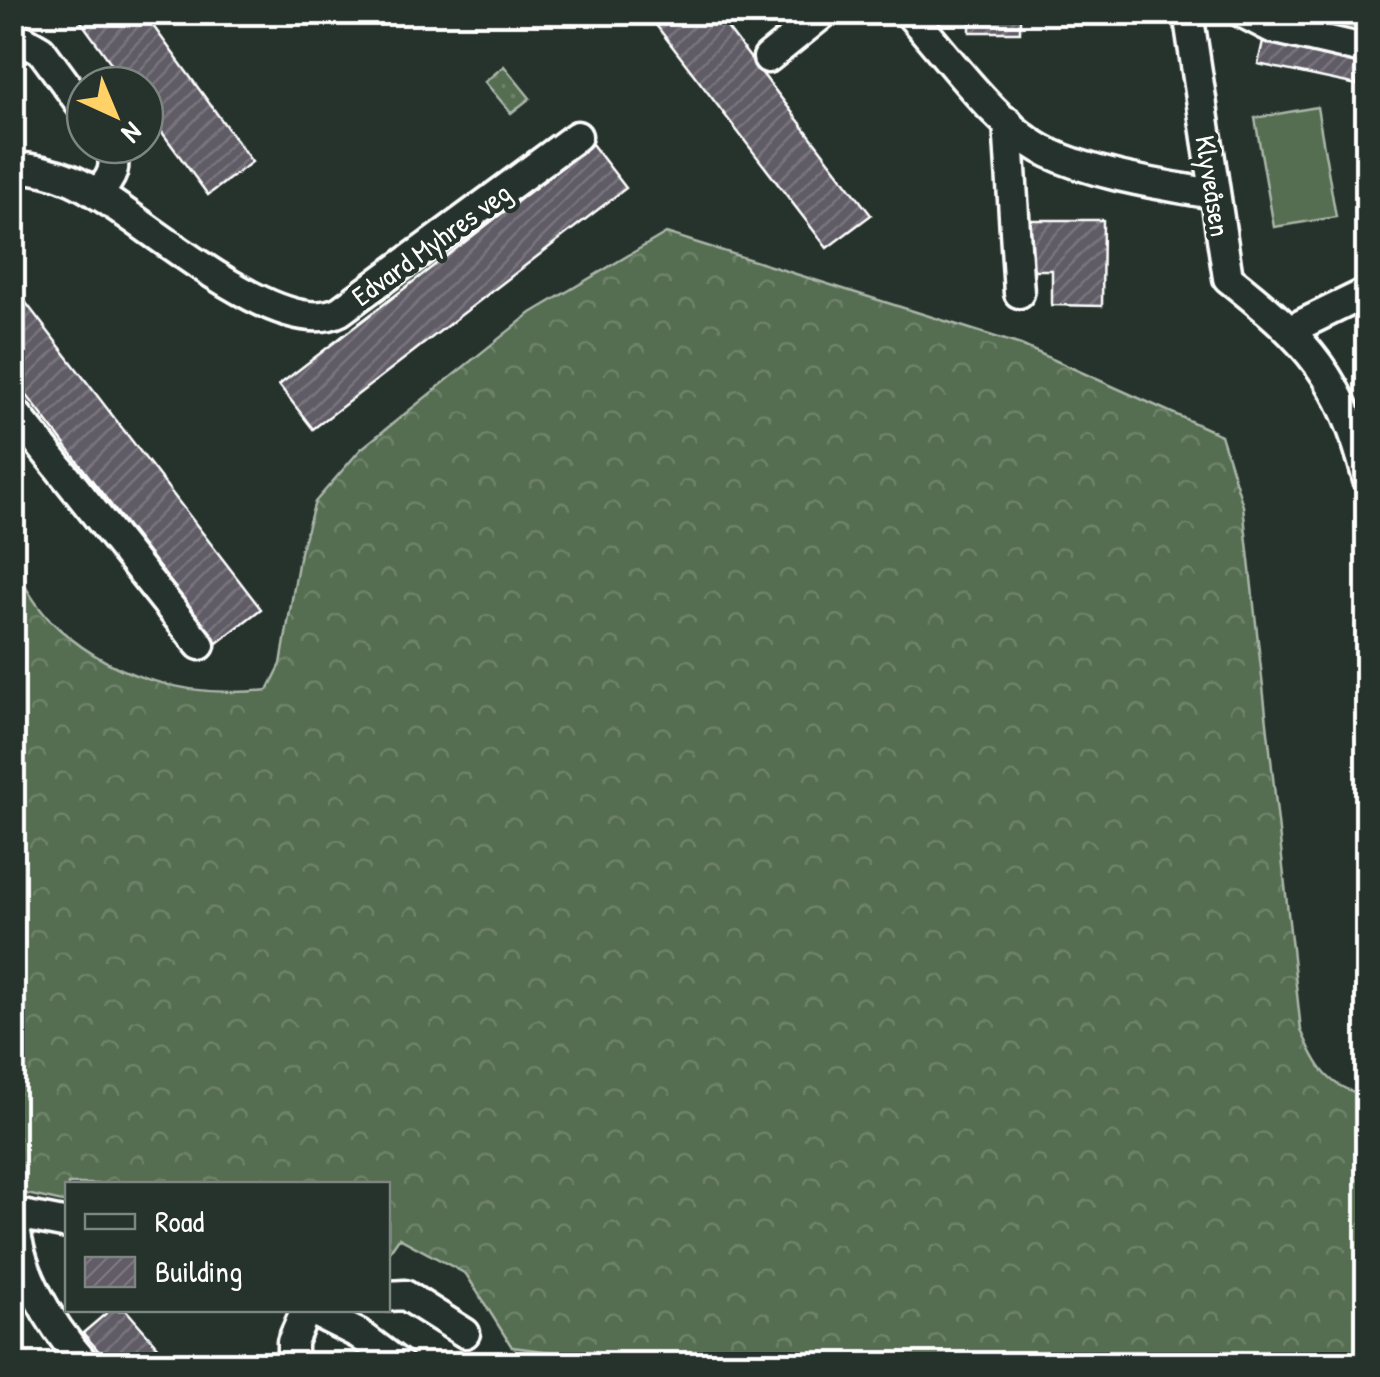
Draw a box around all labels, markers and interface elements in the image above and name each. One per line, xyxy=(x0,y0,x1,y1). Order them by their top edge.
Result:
north arrow xyxy=(65,65,165,165)
text: N xyxy=(114,114,151,152)
street label: Klyveåsen xyxy=(1186,133,1240,239)
street label: Edvard Myhres veg xyxy=(344,173,518,315)
legend xyxy=(65,1182,390,1312)
text: Road xyxy=(155,1201,204,1241)
text: Building xyxy=(155,1251,242,1291)

